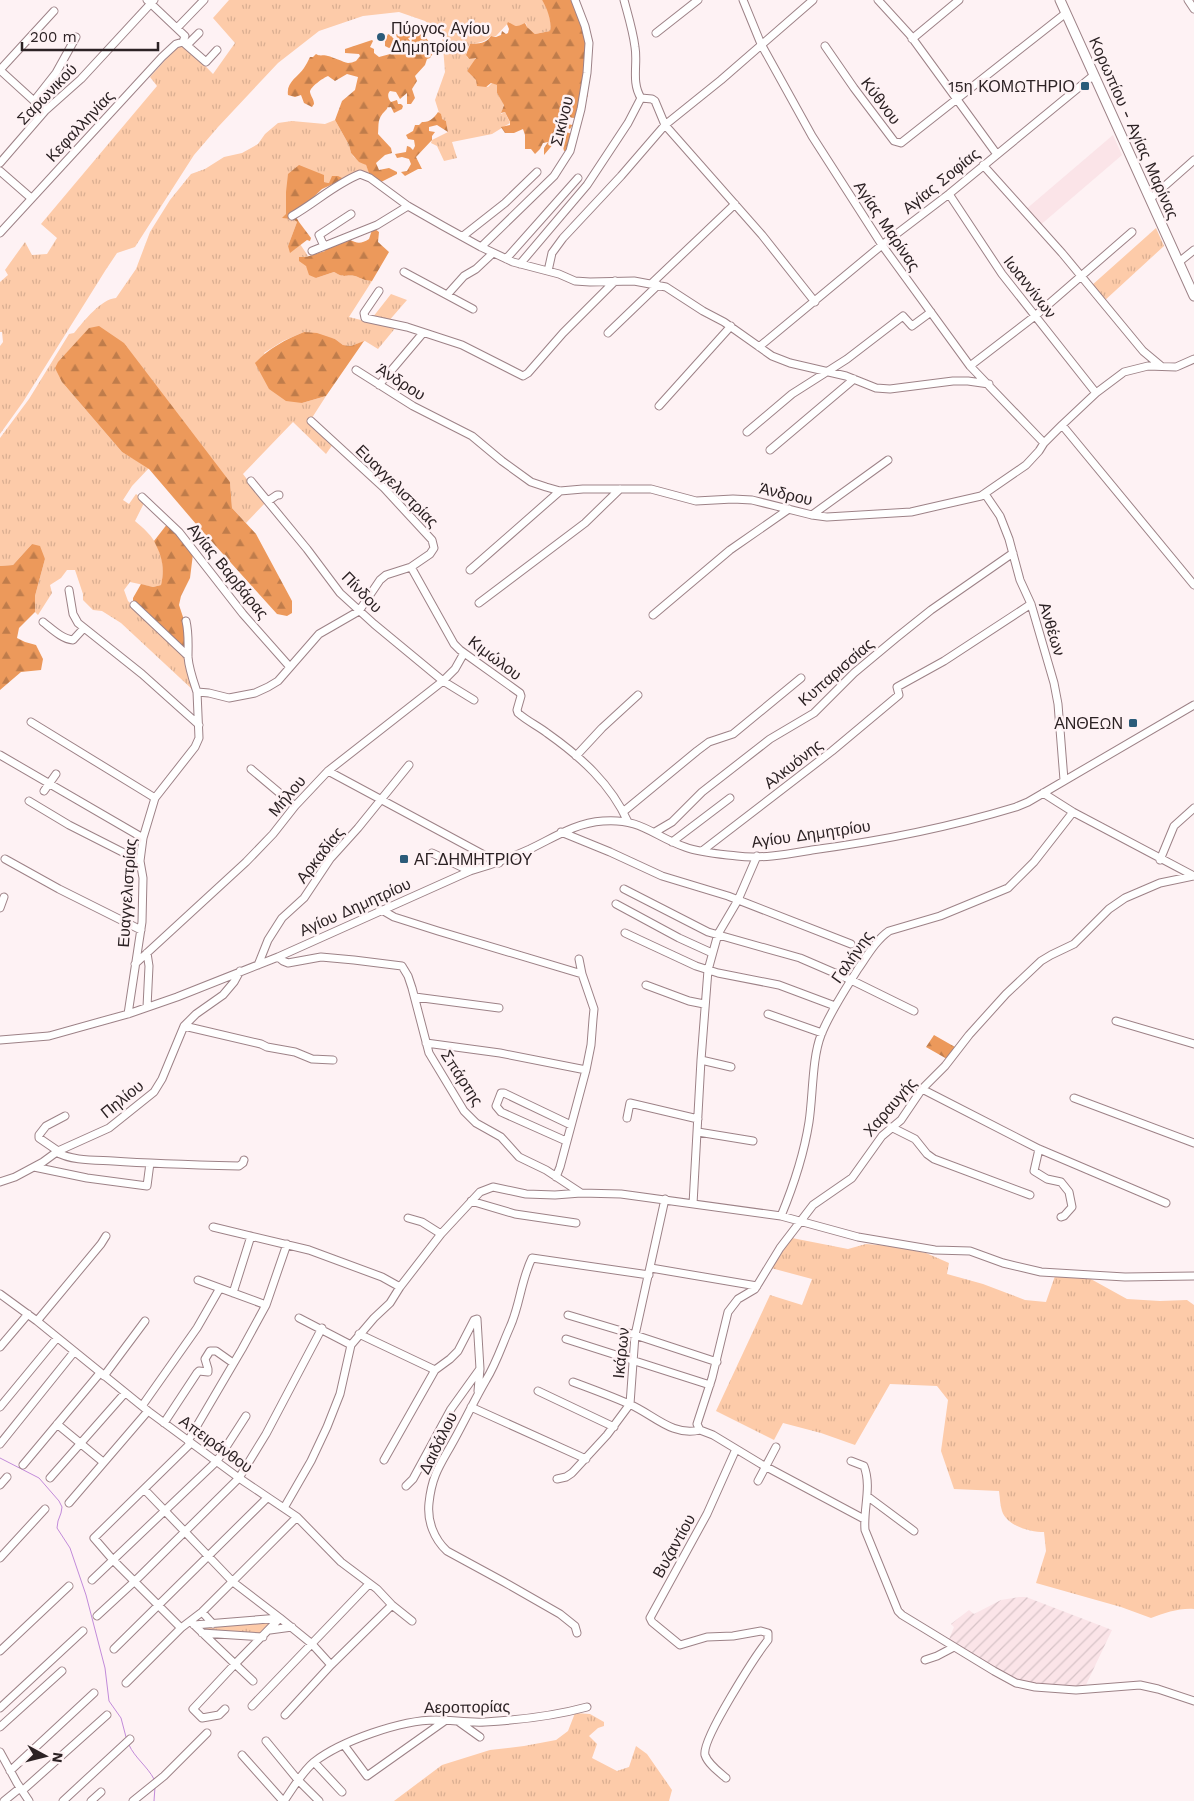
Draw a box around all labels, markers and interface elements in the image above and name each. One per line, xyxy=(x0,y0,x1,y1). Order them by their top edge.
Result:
place label: Πύργος Αγίου Δημητρίου xyxy=(391,19,490,56)
scale bar xyxy=(22,20,159,52)
text: 200 m xyxy=(30,28,77,46)
marker: Πύργος Αγίου Δημητρίου xyxy=(375,31,387,43)
street label: Κορωπίου - Αγίας Μαρίνας xyxy=(1085,34,1183,222)
street label: Σαρωνικού xyxy=(13,59,81,129)
street label: Κύθνου xyxy=(857,74,905,128)
place label: 15η ΚΟΜΩΤΗΡΙΟ xyxy=(948,77,1075,96)
marker: 15η ΚΟΜΩΤΗΡΙΟ xyxy=(1079,80,1091,92)
street label: Κεφαλληνίας xyxy=(42,86,118,166)
street label: Σικίνου xyxy=(547,94,577,148)
street label: Αγίας Σοφίας xyxy=(898,144,984,218)
street label: Αγίας Μαρίνας xyxy=(850,177,924,275)
street label: Ιωαννίνων xyxy=(1000,252,1060,322)
street label: Άνδρου xyxy=(373,360,429,404)
street label: Ευαγγελιστρίας xyxy=(352,441,443,532)
street label: Άνδρου xyxy=(758,479,814,509)
street label: Αγίας Βαρβάρας xyxy=(184,519,273,623)
street label: Πίνδου xyxy=(338,568,386,616)
street label: Ανθέων xyxy=(1035,600,1069,658)
street label: Κιμώλου xyxy=(465,632,525,684)
street label: Κυπαρισσίας xyxy=(795,634,878,710)
place label: ΑΝΘΕΩΝ xyxy=(1054,714,1123,733)
marker: ΑΝΘΕΩΝ xyxy=(1127,717,1139,729)
street label: Αλκυόνης xyxy=(760,735,826,793)
street label: Μήλου xyxy=(264,772,310,820)
street label: Αγίου Δημητρίου xyxy=(750,816,872,852)
street label: Αρκαδίας xyxy=(292,823,348,887)
street label: Ευαγγελιστρίας xyxy=(114,838,140,948)
place label: ΑΓ.ΔΗΜΗΤΡΙΟΥ xyxy=(414,850,533,869)
marker: ΑΓ.ΔΗΜΗΤΡΙΟΥ xyxy=(398,853,410,865)
street label: Αγίου Δημητρίου xyxy=(296,874,414,940)
street label: Γαλήνης xyxy=(827,927,877,987)
street label: Σπάρτης xyxy=(437,1047,487,1110)
street label: Χαραυγής xyxy=(859,1074,921,1140)
street label: Πηλίου xyxy=(97,1076,147,1122)
street label: Ικάρων xyxy=(609,1327,633,1379)
street label: Δαιδάλου xyxy=(415,1409,461,1477)
street label: Απειράνθου xyxy=(176,1411,256,1477)
street label: Βυζαντίου xyxy=(649,1511,699,1581)
street label: Αεροπορίας xyxy=(424,1697,510,1717)
north arrow xyxy=(20,1731,70,1781)
text: N xyxy=(49,1751,66,1764)

